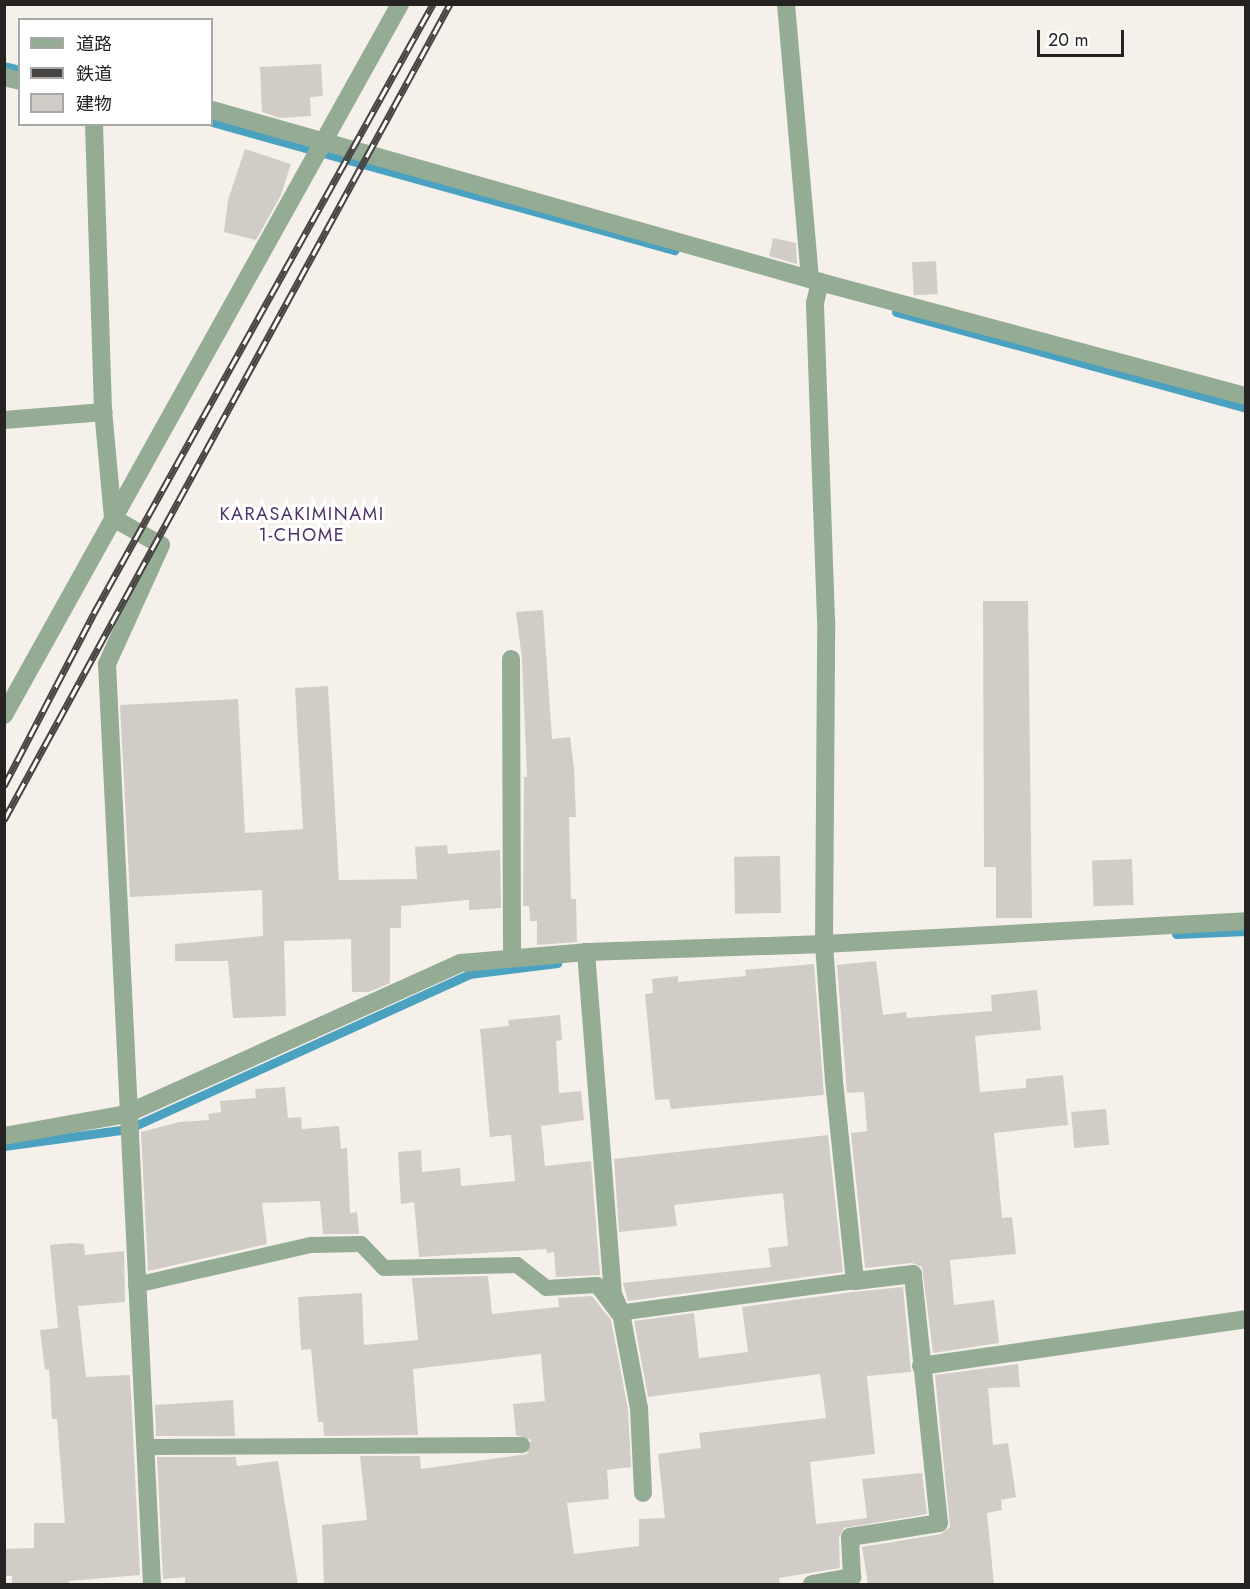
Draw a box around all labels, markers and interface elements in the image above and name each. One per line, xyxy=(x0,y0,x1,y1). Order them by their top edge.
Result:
legend xyxy=(18,18,213,126)
scale bar xyxy=(1040,18,1127,56)
text: 20 m xyxy=(1048,27,1088,53)
text: 道路 xyxy=(76,31,112,57)
text: 鉄道 xyxy=(76,61,112,87)
text: 建物 xyxy=(76,91,112,117)
district label: KARASAKIMINAMI 1-CHOME xyxy=(219,504,385,546)

